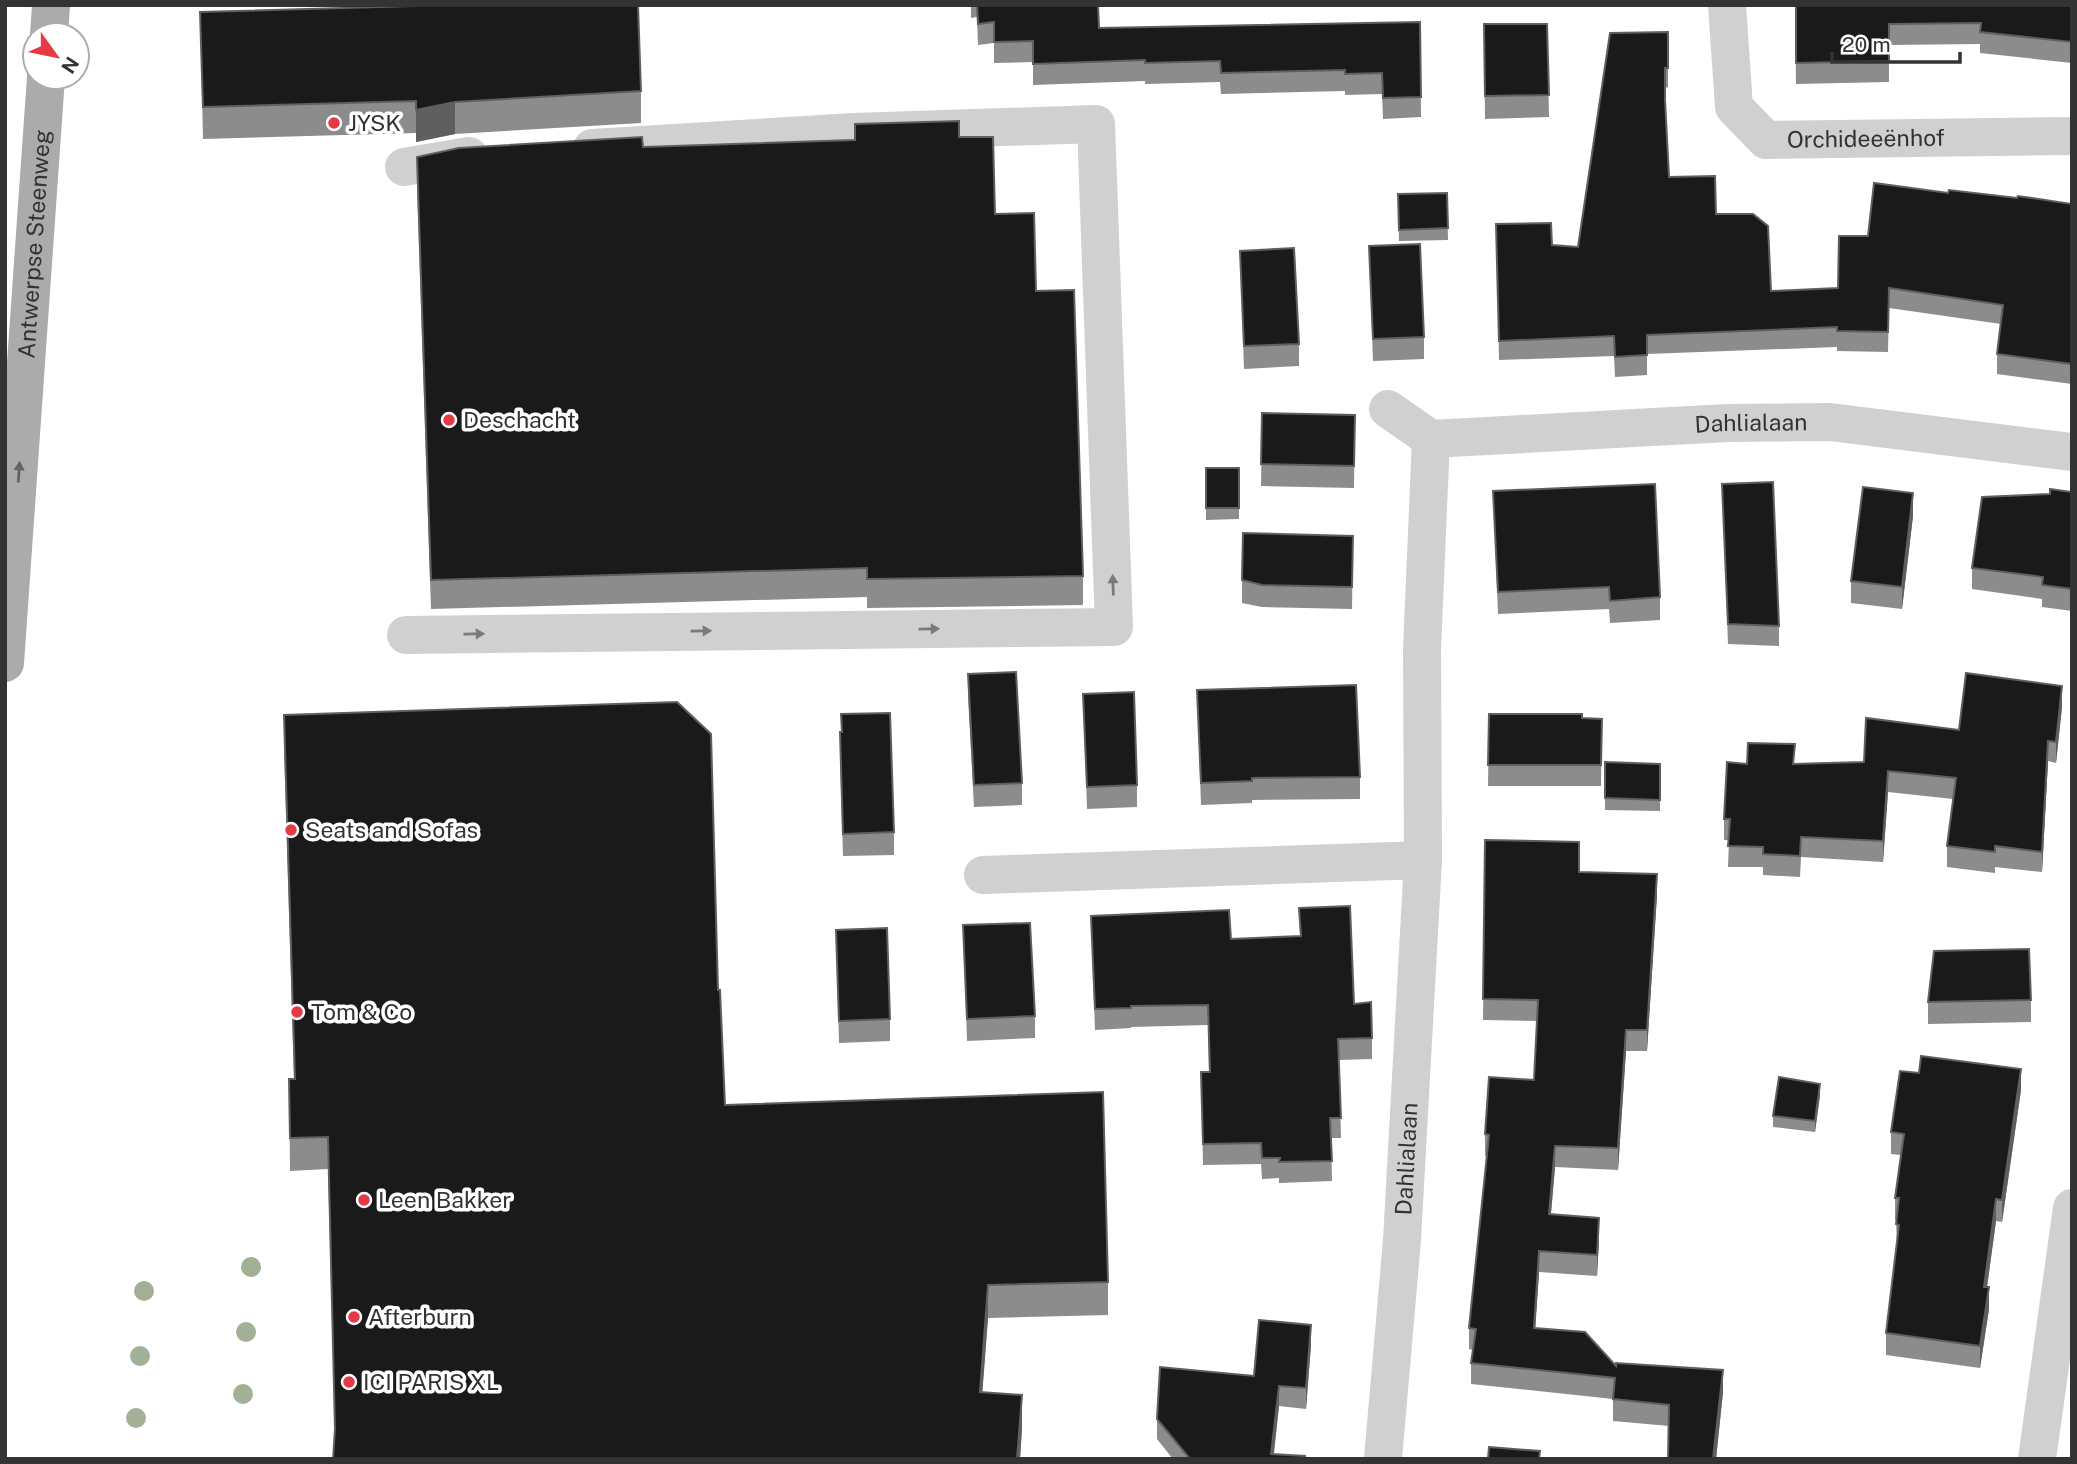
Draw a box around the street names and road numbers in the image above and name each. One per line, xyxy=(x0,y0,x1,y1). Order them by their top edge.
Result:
street label: Orchideeënhof xyxy=(1787,124,1945,153)
street label: Antwerpse Steenweg xyxy=(12,129,55,359)
street label: Dahlialaan xyxy=(1694,408,1807,438)
street label: Dahlialaan xyxy=(1389,1102,1423,1216)

